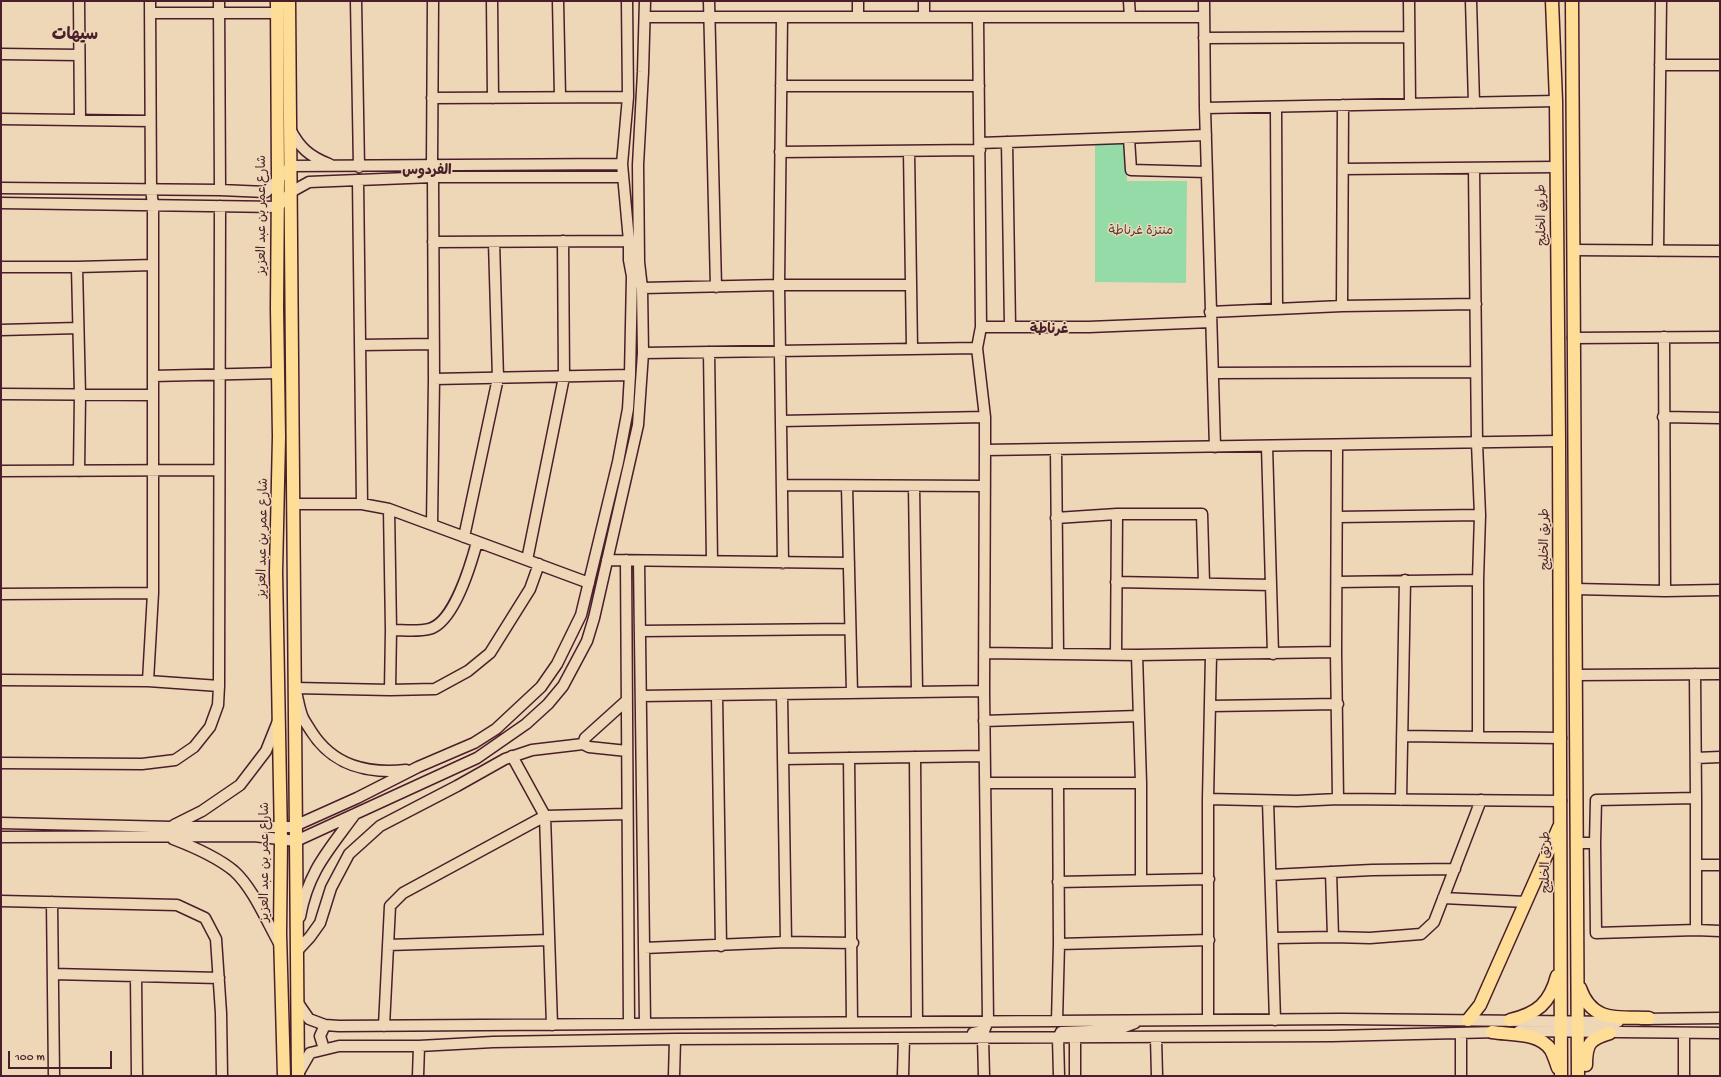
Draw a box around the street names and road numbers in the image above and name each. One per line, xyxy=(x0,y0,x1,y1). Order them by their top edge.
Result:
street label: شارع عمر بن عبد العزيز xyxy=(255,155,271,275)
street label: طريق الخليج xyxy=(1535,184,1551,246)
street label: شارع عمر بن عبد العزيز xyxy=(255,478,273,598)
street label: طريق الخليج xyxy=(1538,508,1554,570)
street label: شارع عمر بن عبد العزيز xyxy=(258,802,274,922)
street label: طريق الخليج xyxy=(1539,831,1555,893)

